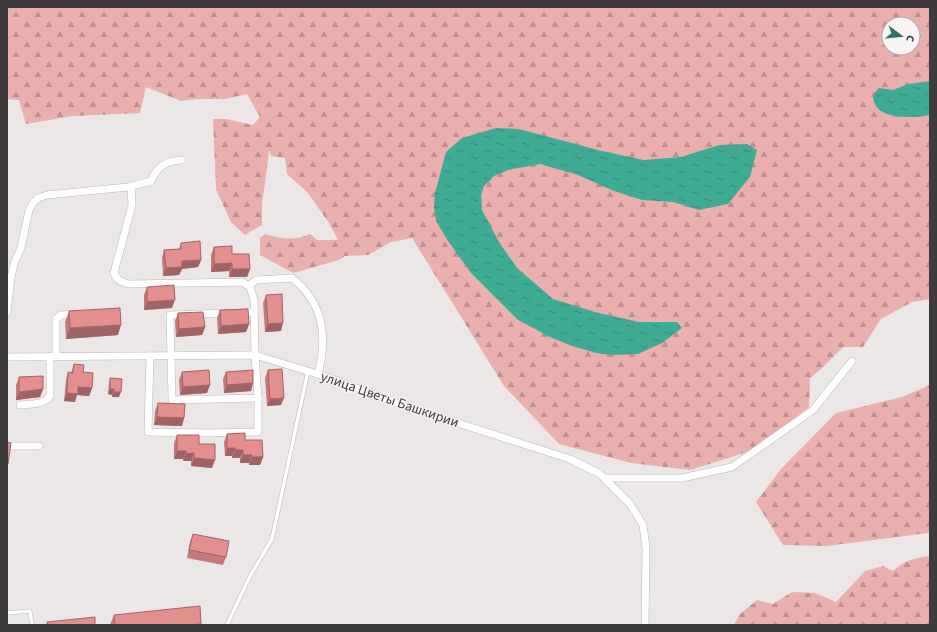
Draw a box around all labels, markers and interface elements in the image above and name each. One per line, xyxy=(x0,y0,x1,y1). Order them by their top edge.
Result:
north arrow xyxy=(881,16,921,56)
text: С xyxy=(902,33,918,44)
street label: улица Цветы Башкирии xyxy=(318,367,462,433)

